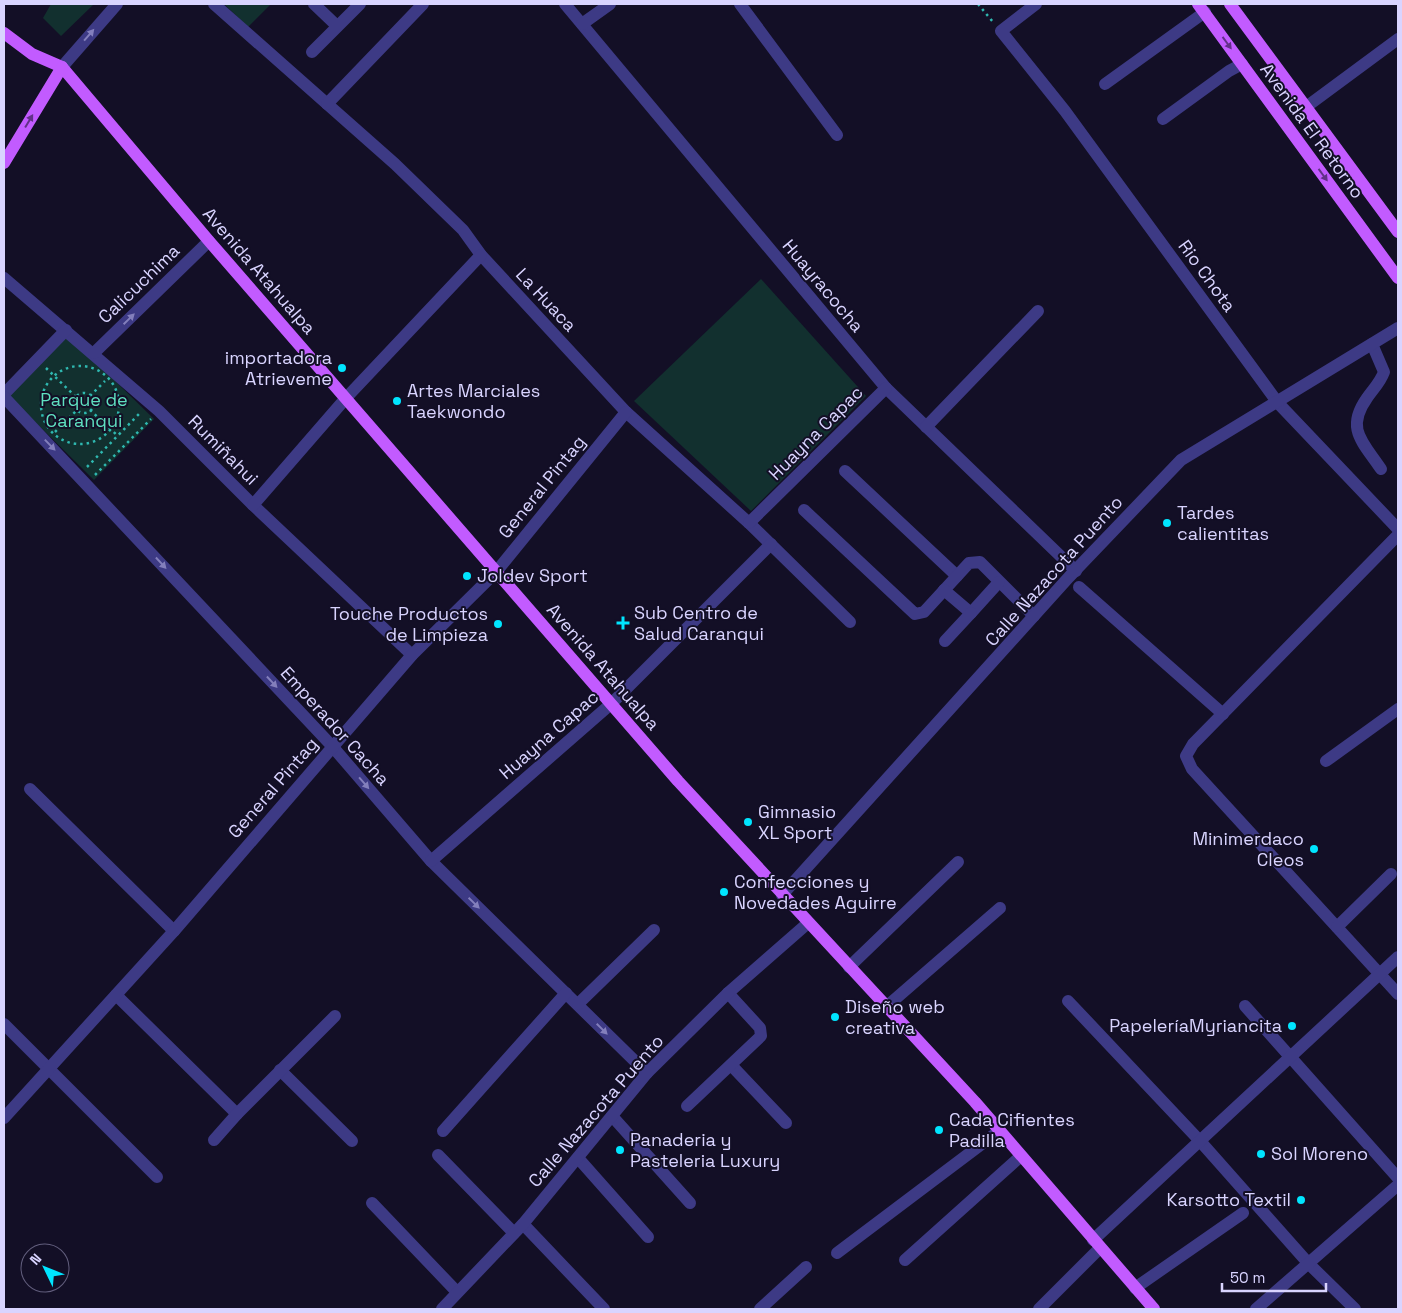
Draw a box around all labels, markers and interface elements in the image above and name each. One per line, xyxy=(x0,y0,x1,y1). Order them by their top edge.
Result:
one-way arrow xyxy=(84,29,95,42)
one-way arrow xyxy=(1222,36,1232,50)
street label: Avenida El Retorno xyxy=(1256,58,1369,203)
one-way arrow xyxy=(24,115,33,128)
one-way arrow xyxy=(1318,168,1328,181)
street label: Avenida Atahualpa xyxy=(198,202,321,339)
street label: Huayracocha xyxy=(778,234,869,337)
street label: Rio Chota xyxy=(1174,235,1241,316)
street label: Calicuchima xyxy=(93,239,184,328)
street label: La Huaca xyxy=(511,263,582,336)
one-way arrow xyxy=(122,313,134,325)
place label: importadora Atrieveme xyxy=(225,346,332,390)
marker: importadora Atrieveme xyxy=(336,362,348,374)
place label: Artes Marciales Taekwondo xyxy=(407,379,540,423)
street label: Huayna Capac xyxy=(764,381,868,485)
park label: Parque de Caranqui xyxy=(40,388,128,432)
marker: Artes Marciales Taekwondo xyxy=(391,395,403,407)
street label: Rumiñahui xyxy=(183,410,263,490)
street label: General Pintag xyxy=(493,430,590,543)
one-way arrow xyxy=(44,439,56,451)
street label: Calle Nazacota Puento xyxy=(980,491,1127,651)
place label: Tardes calientitas xyxy=(1177,501,1269,545)
marker: Tardes calientitas xyxy=(1161,517,1173,529)
one-way arrow xyxy=(155,557,167,569)
place label: Joldev Sport xyxy=(477,564,588,587)
marker: Joldev Sport xyxy=(461,570,473,582)
street label: Avenida Atahualpa xyxy=(542,598,665,735)
place label: Sub Centro de Salud Caranqui xyxy=(634,601,764,645)
place label: Touche Productos de Limpieza xyxy=(330,602,488,646)
marker: Sub Centro de Salud Caranqui xyxy=(616,616,630,630)
marker: Touche Productos de Limpieza xyxy=(492,618,504,630)
street label: Emperador Cacha xyxy=(276,661,395,790)
one-way arrow xyxy=(266,676,278,688)
street label: Huayna Capac xyxy=(494,685,603,784)
street label: General Pintag xyxy=(223,733,323,843)
one-way arrow xyxy=(358,777,369,790)
place label: Gimnasio XL Sport xyxy=(758,800,836,844)
marker: Gimnasio XL Sport xyxy=(742,816,754,828)
place label: Minimerdaco Cleos xyxy=(1192,827,1304,871)
marker: Minimerdaco Cleos xyxy=(1308,843,1320,855)
place label: Confecciones y Novedades Aguirre xyxy=(734,870,897,914)
marker: Confecciones y Novedades Aguirre xyxy=(718,886,730,898)
one-way arrow xyxy=(467,897,479,909)
place label: Diseño web creativa xyxy=(845,995,945,1039)
marker: Diseño web creativa xyxy=(829,1011,841,1023)
place label: PapeleríaMyriancita xyxy=(1109,1014,1282,1037)
marker: PapeleríaMyriancita xyxy=(1286,1020,1298,1032)
one-way arrow xyxy=(596,1022,608,1034)
street label: Calle Nazacota Puento xyxy=(523,1030,668,1192)
place label: Cada Cifientes Padilla xyxy=(949,1108,1075,1152)
marker: Cada Cifientes Padilla xyxy=(933,1124,945,1136)
place label: Panaderia y Pasteleria Luxury xyxy=(630,1128,780,1172)
place label: Sol Moreno xyxy=(1271,1142,1368,1165)
marker: Panaderia y Pasteleria Luxury xyxy=(614,1144,626,1156)
marker: Sol Moreno xyxy=(1255,1148,1267,1160)
place label: Karsotto Textil xyxy=(1166,1188,1291,1211)
marker: Karsotto Textil xyxy=(1295,1194,1307,1206)
north arrow xyxy=(20,1243,70,1293)
text: N xyxy=(26,1250,45,1269)
scale bar xyxy=(1222,1260,1326,1292)
text: 50 m xyxy=(1230,1268,1265,1287)

